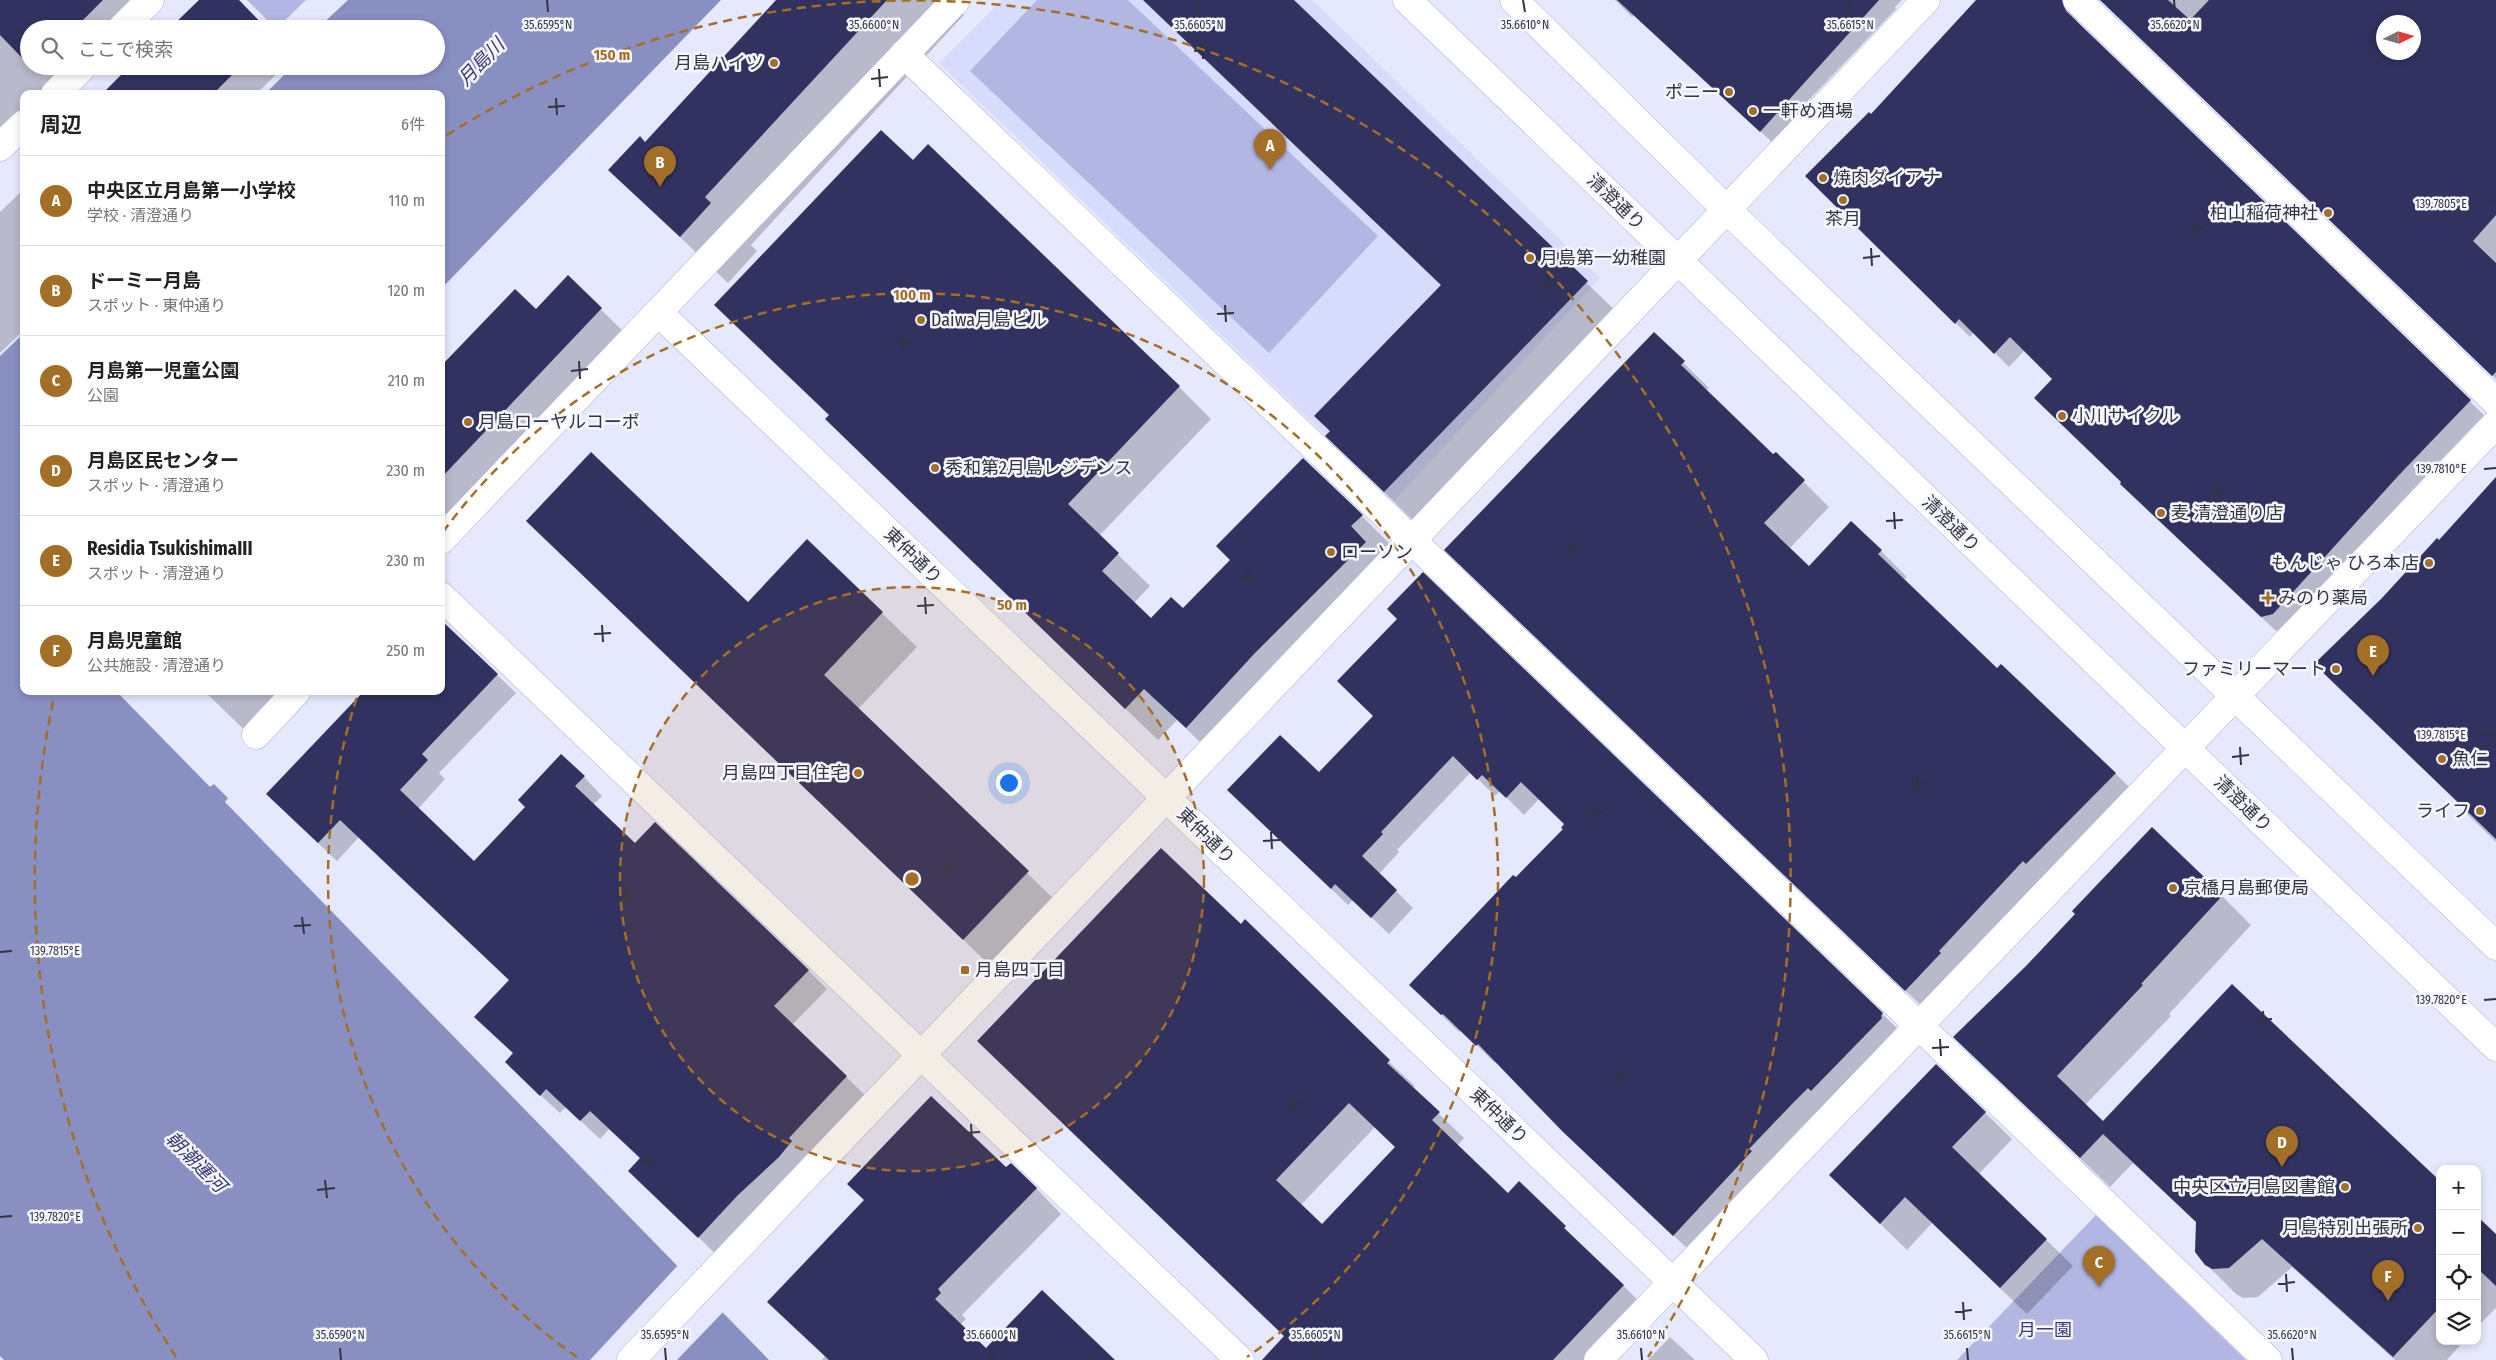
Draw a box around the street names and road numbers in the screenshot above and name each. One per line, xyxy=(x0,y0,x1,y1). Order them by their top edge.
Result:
street label: 清澄通り xyxy=(1582,169,1650,235)
street label: 清澄通り xyxy=(1917,491,1985,557)
street label: 東仲通り xyxy=(879,523,947,589)
street label: 清澄通り xyxy=(2209,771,2277,837)
street label: 東仲通り xyxy=(1172,803,1240,869)
street label: 東仲通り xyxy=(1465,1083,1533,1149)

